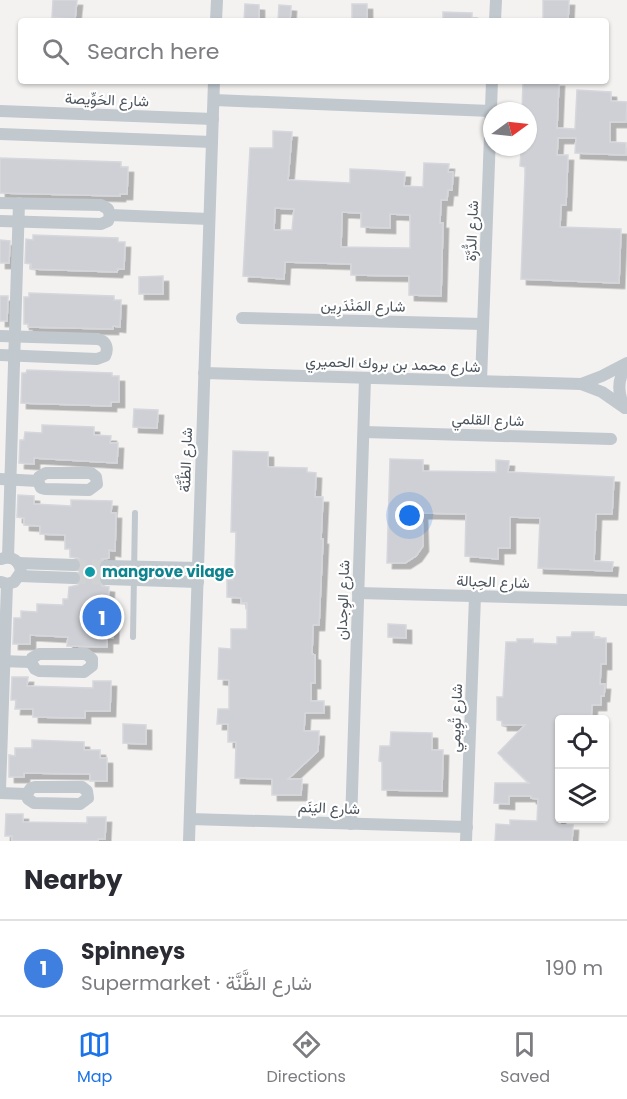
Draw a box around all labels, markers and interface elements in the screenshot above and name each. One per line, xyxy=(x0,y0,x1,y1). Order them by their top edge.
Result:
search box xyxy=(18,18,609,84)
icon: search xyxy=(39,35,72,68)
text: Search here xyxy=(87,36,220,67)
street label: شارع الحَوِّيصة xyxy=(65,88,150,112)
north arrow xyxy=(483,102,537,156)
street label: شارع الدُّرَّة xyxy=(460,200,484,262)
street label: شارع المَنْدَرِين xyxy=(320,294,406,318)
street label: شارع محمد بن بروك الحميري xyxy=(305,350,481,380)
street label: شارع القلمي xyxy=(451,408,525,434)
street label: شارع الظَّنَّة xyxy=(174,427,198,493)
your location xyxy=(395,501,424,530)
street label: شارع الوِجدان xyxy=(331,559,356,641)
place label: mangrove vilage xyxy=(102,561,234,582)
marker: mangrove vilage xyxy=(83,565,97,579)
street label: شارع الحِبالة xyxy=(456,570,530,594)
pin: 1 xyxy=(82,594,122,640)
street label: شارع تُوِيمي xyxy=(444,683,470,753)
map controls xyxy=(555,715,609,823)
button: locate xyxy=(555,715,609,769)
button: layers xyxy=(555,769,609,823)
street label: شارع اليَنَم xyxy=(298,796,361,820)
text: Nearby xyxy=(24,862,122,898)
text: Spinneys xyxy=(81,936,185,967)
text: 1 xyxy=(40,954,47,982)
text: 190 m xyxy=(546,954,603,982)
text: Supermarket · شارع الظَّنَّة xyxy=(81,969,312,997)
tab: Map xyxy=(77,1028,112,1089)
tab: Directions xyxy=(267,1028,346,1089)
tab: Saved xyxy=(500,1028,550,1089)

